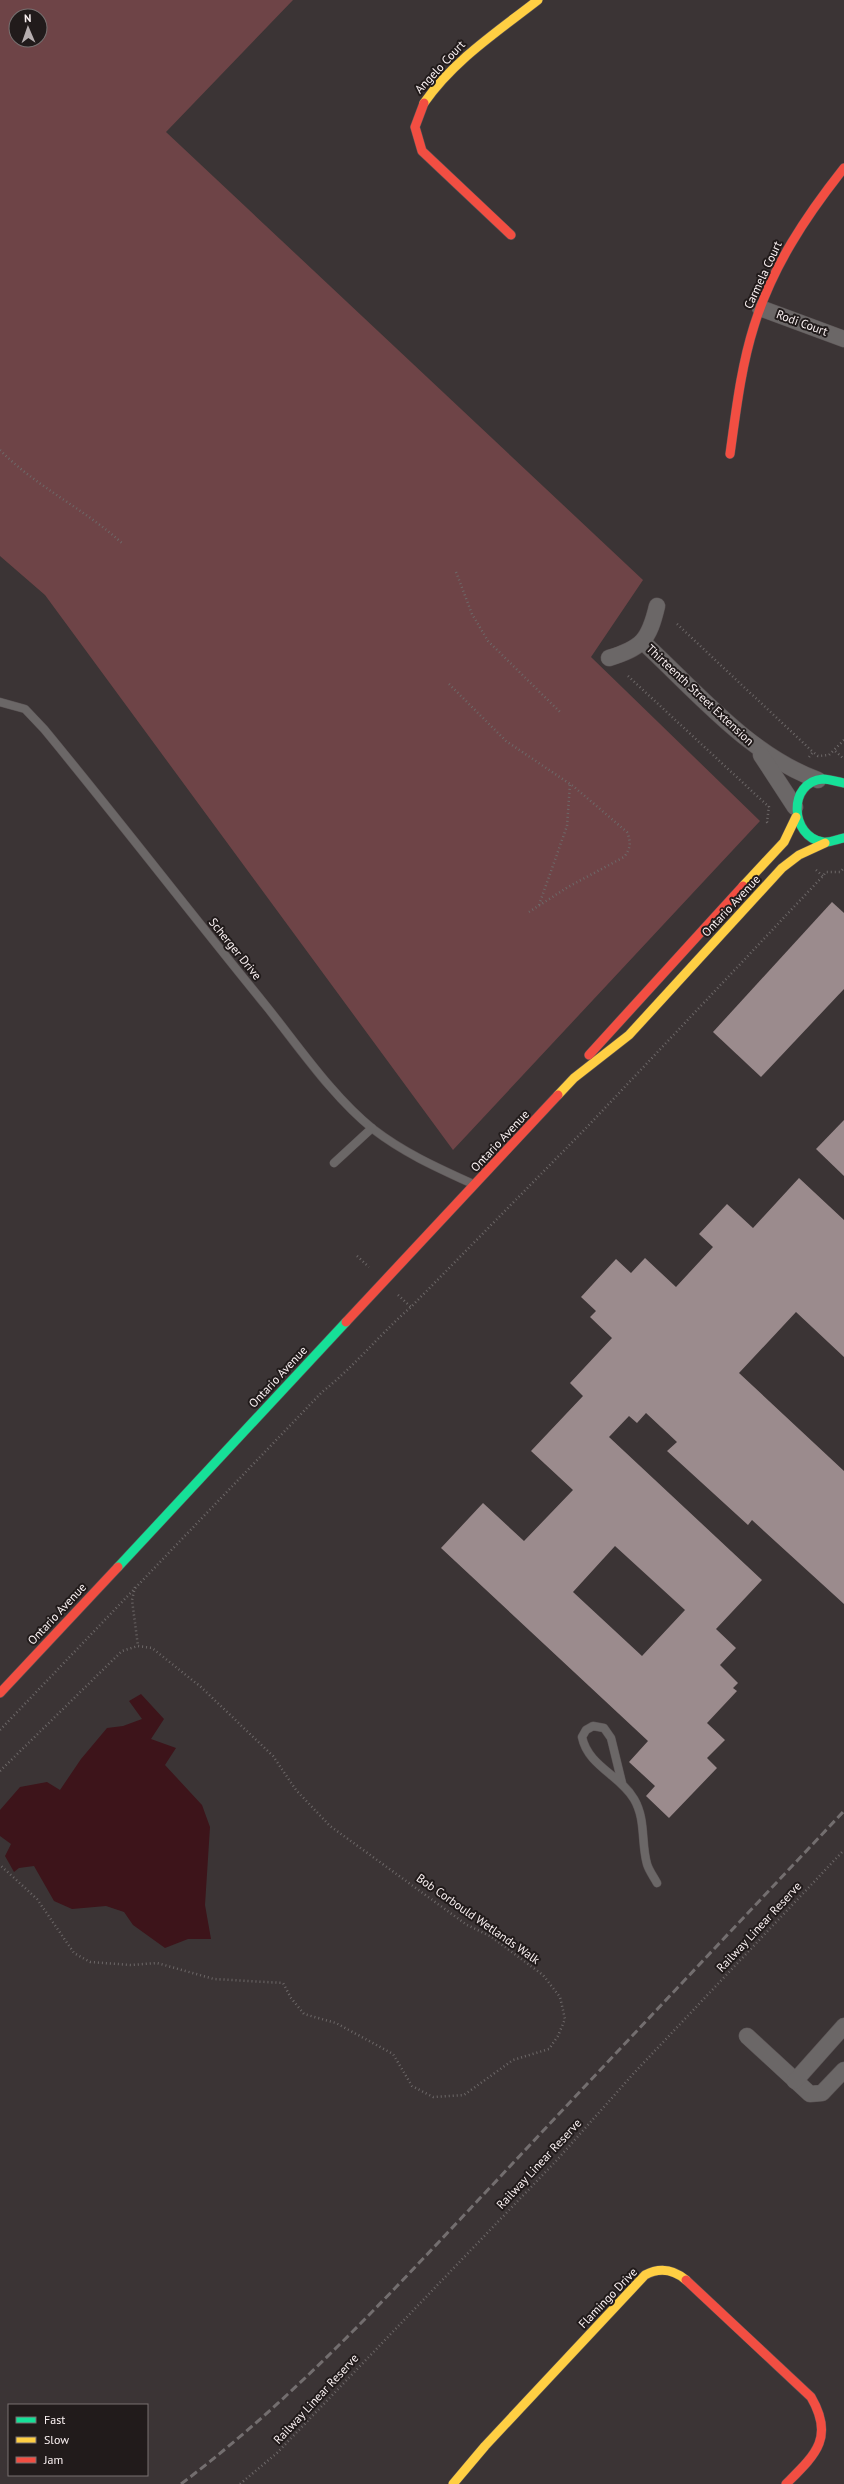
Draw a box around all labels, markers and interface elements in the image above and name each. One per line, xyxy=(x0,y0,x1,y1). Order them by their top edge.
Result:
north arrow xyxy=(8,8,48,48)
text: N xyxy=(24,11,32,25)
street label: Angelo Court xyxy=(411,37,468,96)
street label: Carmela Court xyxy=(740,239,785,311)
street label: Rodi Court xyxy=(774,306,830,339)
street label: Thirteenth Street Extension xyxy=(643,641,757,748)
street label: Ontario Avenue xyxy=(698,872,763,940)
street label: Scherger Drive xyxy=(206,915,265,983)
street label: Ontario Avenue xyxy=(467,1107,532,1175)
street label: Ontario Avenue xyxy=(245,1343,310,1411)
street label: Ontario Avenue xyxy=(24,1580,89,1648)
street label: Bob Corbould Wetlands Walk xyxy=(414,1870,543,1967)
street label: Railway Linear Reserve xyxy=(713,1878,804,1975)
street label: Railway Linear Reserve xyxy=(493,2115,584,2212)
street label: Flamingo Drive xyxy=(575,2264,640,2331)
street label: Railway Linear Reserve xyxy=(270,2350,361,2447)
legend xyxy=(8,2404,148,2476)
text: Fast xyxy=(44,2412,65,2427)
text: Slow xyxy=(44,2432,69,2447)
text: Jam xyxy=(43,2452,63,2467)

